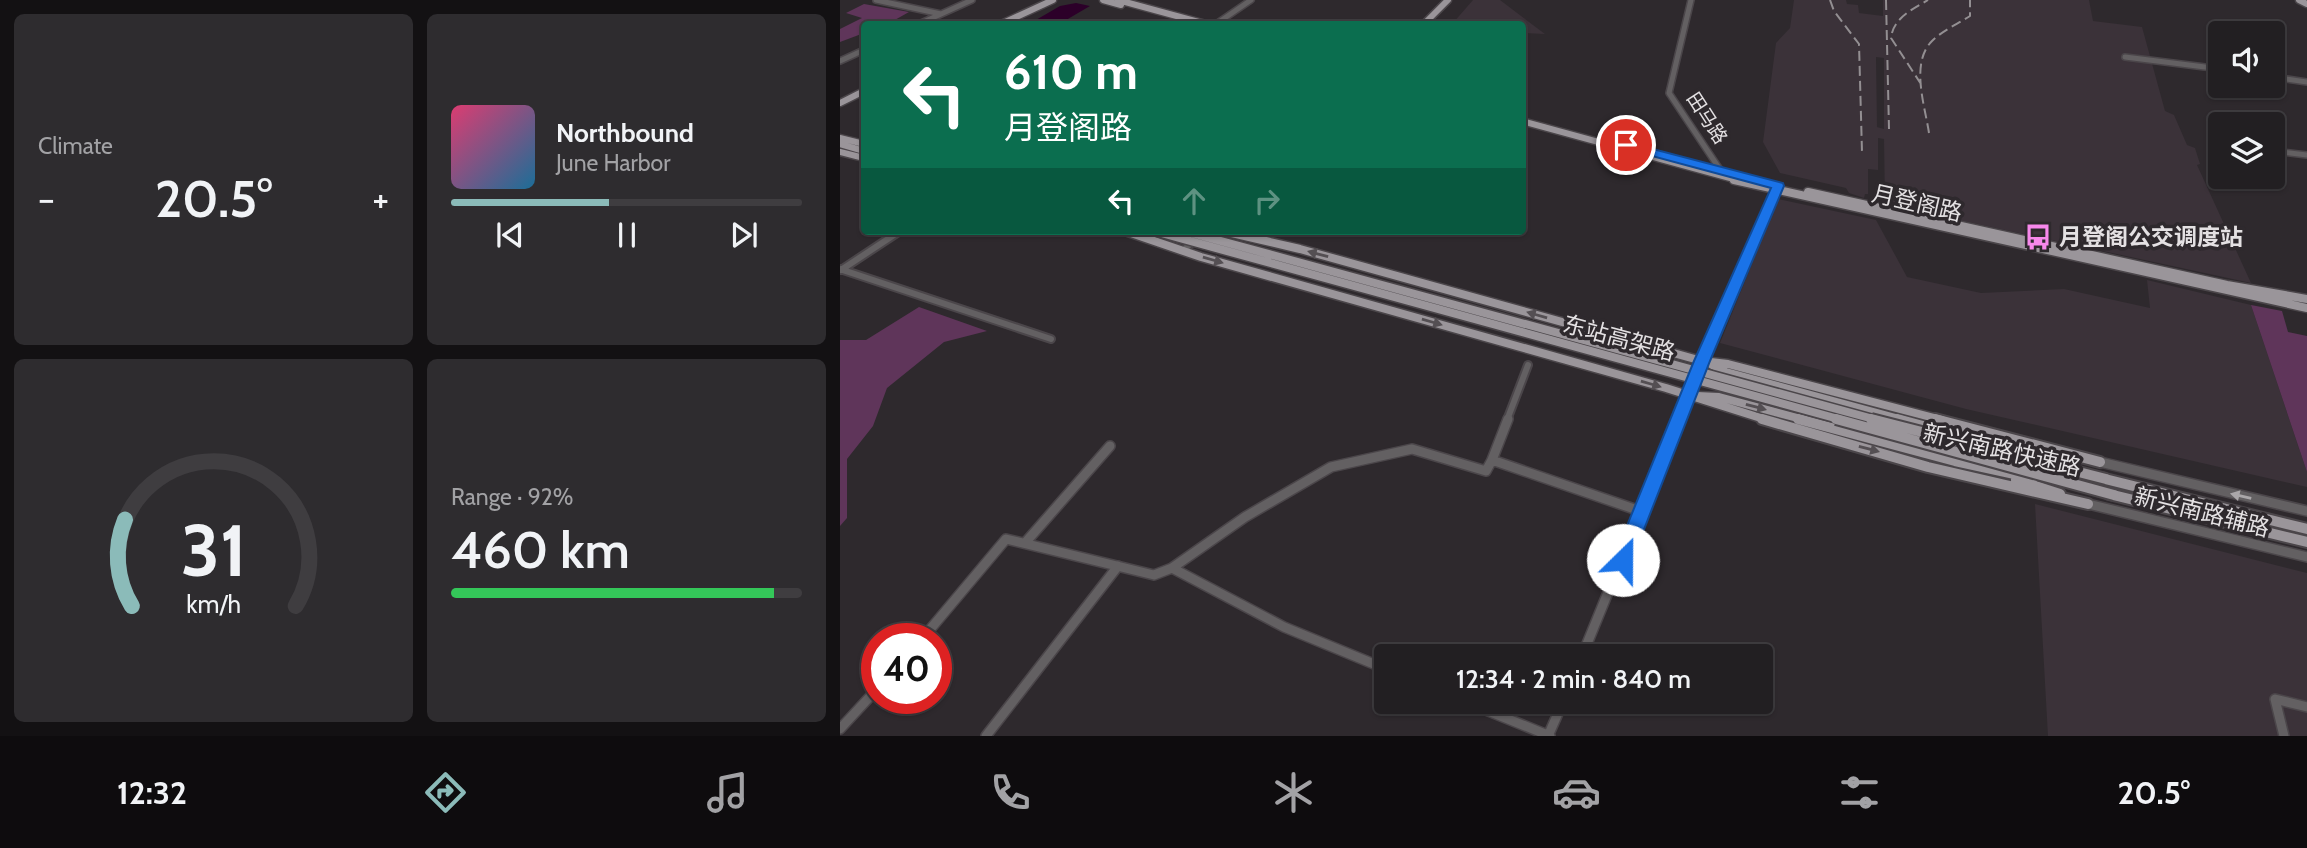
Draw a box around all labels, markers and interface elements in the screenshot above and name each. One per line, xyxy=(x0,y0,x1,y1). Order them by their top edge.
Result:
map controls xyxy=(2208,21,2285,189)
button: sound xyxy=(2208,21,2285,98)
text: 610 m xyxy=(1004,42,1138,101)
icon: left xyxy=(889,49,980,140)
street label: 田马路 xyxy=(1682,88,1732,148)
text: 月登阁路 xyxy=(1004,108,1132,147)
button: layers xyxy=(2208,112,2285,189)
pin xyxy=(1596,115,1656,175)
text: Northbound xyxy=(556,117,694,149)
icon: arrive xyxy=(1607,126,1645,164)
text: Climate xyxy=(38,132,113,160)
text: June Harbor xyxy=(556,149,670,177)
text: 20.5° xyxy=(155,167,272,230)
text: − xyxy=(38,175,55,222)
text: + xyxy=(372,175,389,222)
street label: 月登阁路 xyxy=(1869,179,1965,227)
icon: left xyxy=(1102,182,1140,220)
icon: ahead xyxy=(1175,182,1213,220)
icon: right xyxy=(1248,182,1286,220)
icon: previous xyxy=(491,216,529,254)
icon: pause xyxy=(608,216,646,254)
icon: next xyxy=(725,216,763,254)
bus stop icon: 月登阁公交调度站 xyxy=(2023,222,2053,252)
place label: 月登阁公交调度站 xyxy=(2059,223,2243,251)
one-way arrow xyxy=(1307,248,1328,258)
one-way arrow xyxy=(1203,256,1224,266)
one-way arrow xyxy=(1526,309,1547,319)
street label: 东站高架路 xyxy=(1560,310,1678,366)
one-way arrow xyxy=(1421,317,1443,328)
one-way arrow xyxy=(1640,379,1662,390)
one-way arrow xyxy=(1745,402,1766,412)
street label: 新兴南路快速路 xyxy=(1920,418,2084,482)
one-way arrow xyxy=(1858,444,1880,455)
street label: 新兴南路辅路 xyxy=(2132,482,2272,542)
text: Range · 92% xyxy=(451,483,574,511)
one-way arrow xyxy=(2230,490,2252,501)
text: 31 xyxy=(180,507,247,595)
text: 460 km xyxy=(451,518,630,581)
position arrow xyxy=(1586,523,1660,597)
text: km/h xyxy=(186,589,241,619)
speed limit sign: 40 xyxy=(861,623,952,714)
text: 12:34 · 2 min · 840 m xyxy=(1456,663,1691,695)
icon: directions xyxy=(421,768,470,817)
icon: music xyxy=(703,768,752,817)
icon: phone xyxy=(986,768,1035,817)
icon: climate xyxy=(1269,768,1318,817)
icon: car xyxy=(1552,768,1601,817)
icon: filters xyxy=(1835,768,1884,817)
text: 12:32 xyxy=(117,773,187,812)
text: 20.5° xyxy=(2117,773,2190,812)

